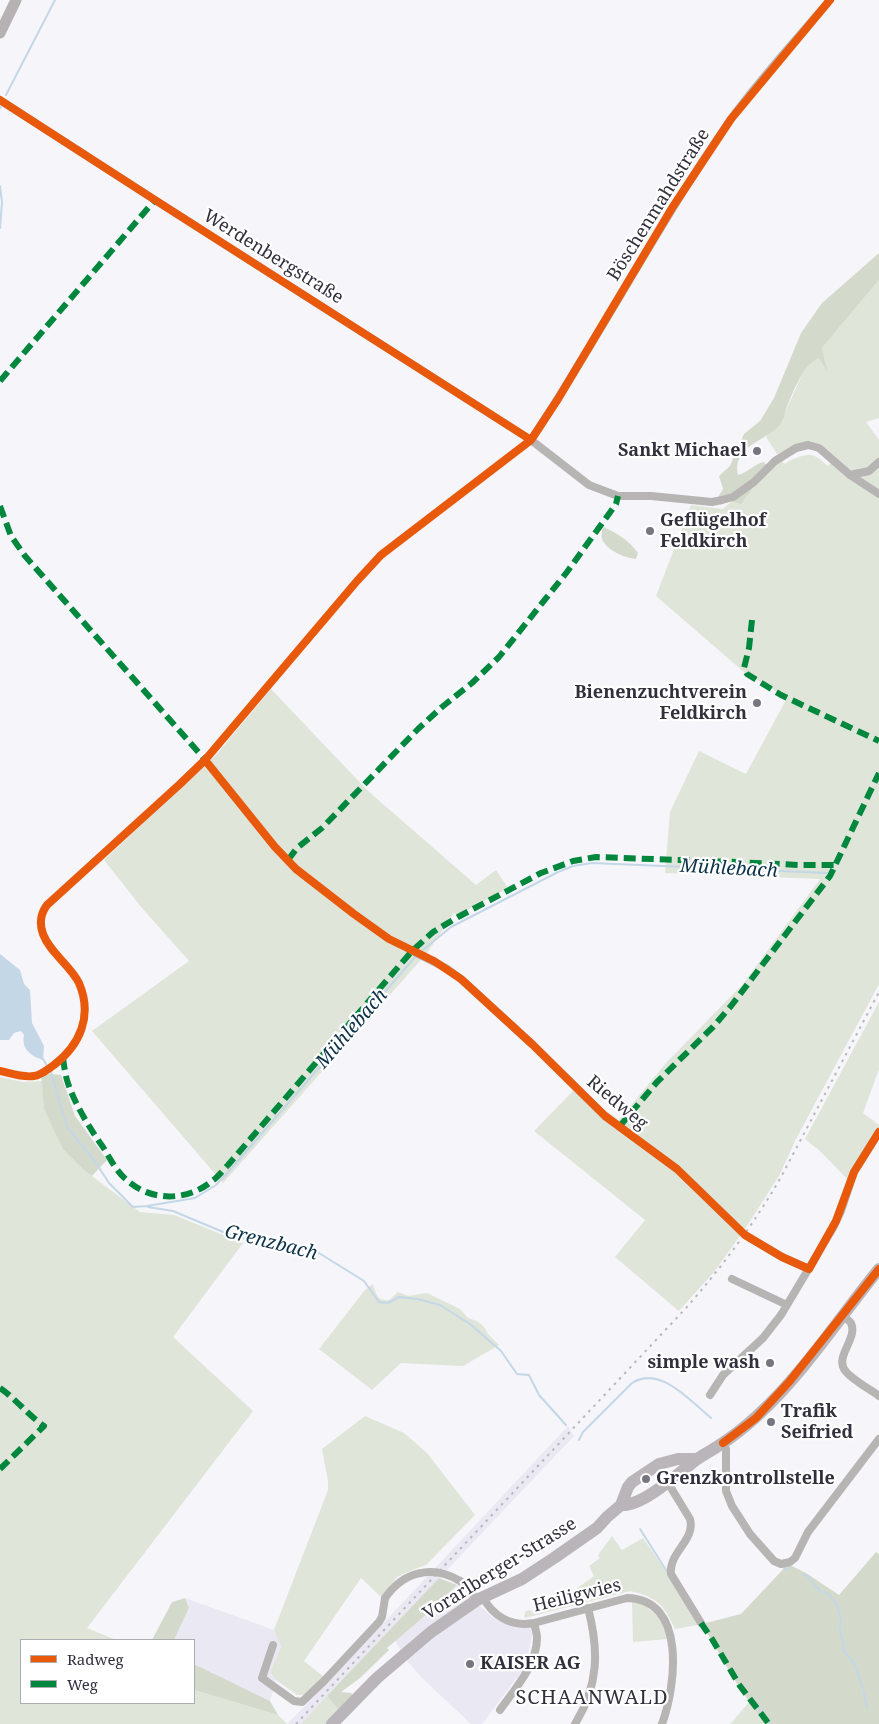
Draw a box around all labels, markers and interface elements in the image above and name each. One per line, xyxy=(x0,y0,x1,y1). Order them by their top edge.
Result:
street label: Böschenmahdstraße xyxy=(603,125,715,285)
street label: Werdenbergstraße xyxy=(199,205,347,309)
place label: Sankt Michael xyxy=(618,440,747,462)
marker: Sankt Michael xyxy=(751,445,763,457)
place label: Geflügelhof Feldkirch xyxy=(660,510,766,552)
marker: Geflügelhof Feldkirch xyxy=(644,525,656,537)
place label: Bienenzuchtverein Feldkirch xyxy=(574,682,747,724)
marker: Bienenzuchtverein Feldkirch xyxy=(751,697,763,709)
water label: Mühlebach xyxy=(679,855,779,883)
water label: Mühlebach xyxy=(311,985,393,1073)
street label: Riedweg xyxy=(582,1071,652,1135)
water label: Grenzbach xyxy=(222,1220,320,1266)
place label: simple wash xyxy=(647,1352,760,1374)
marker: simple wash xyxy=(764,1357,776,1369)
place label: Trafik Seifried xyxy=(781,1401,853,1444)
marker: Trafik Seifried xyxy=(765,1416,777,1428)
place label: Grenzkontrollstelle xyxy=(656,1468,835,1490)
marker: Grenzkontrollstelle xyxy=(640,1473,652,1485)
street label: Vorarlberger-Strasse xyxy=(419,1513,581,1625)
street label: Heiligwies xyxy=(531,1575,623,1617)
legend xyxy=(20,1639,195,1704)
text: Radweg xyxy=(67,1649,124,1669)
place label: KAISER AG xyxy=(480,1653,581,1675)
marker: KAISER AG xyxy=(464,1658,476,1670)
text: Weg xyxy=(67,1674,98,1694)
district label: SCHAANWALD xyxy=(514,1686,670,1710)

